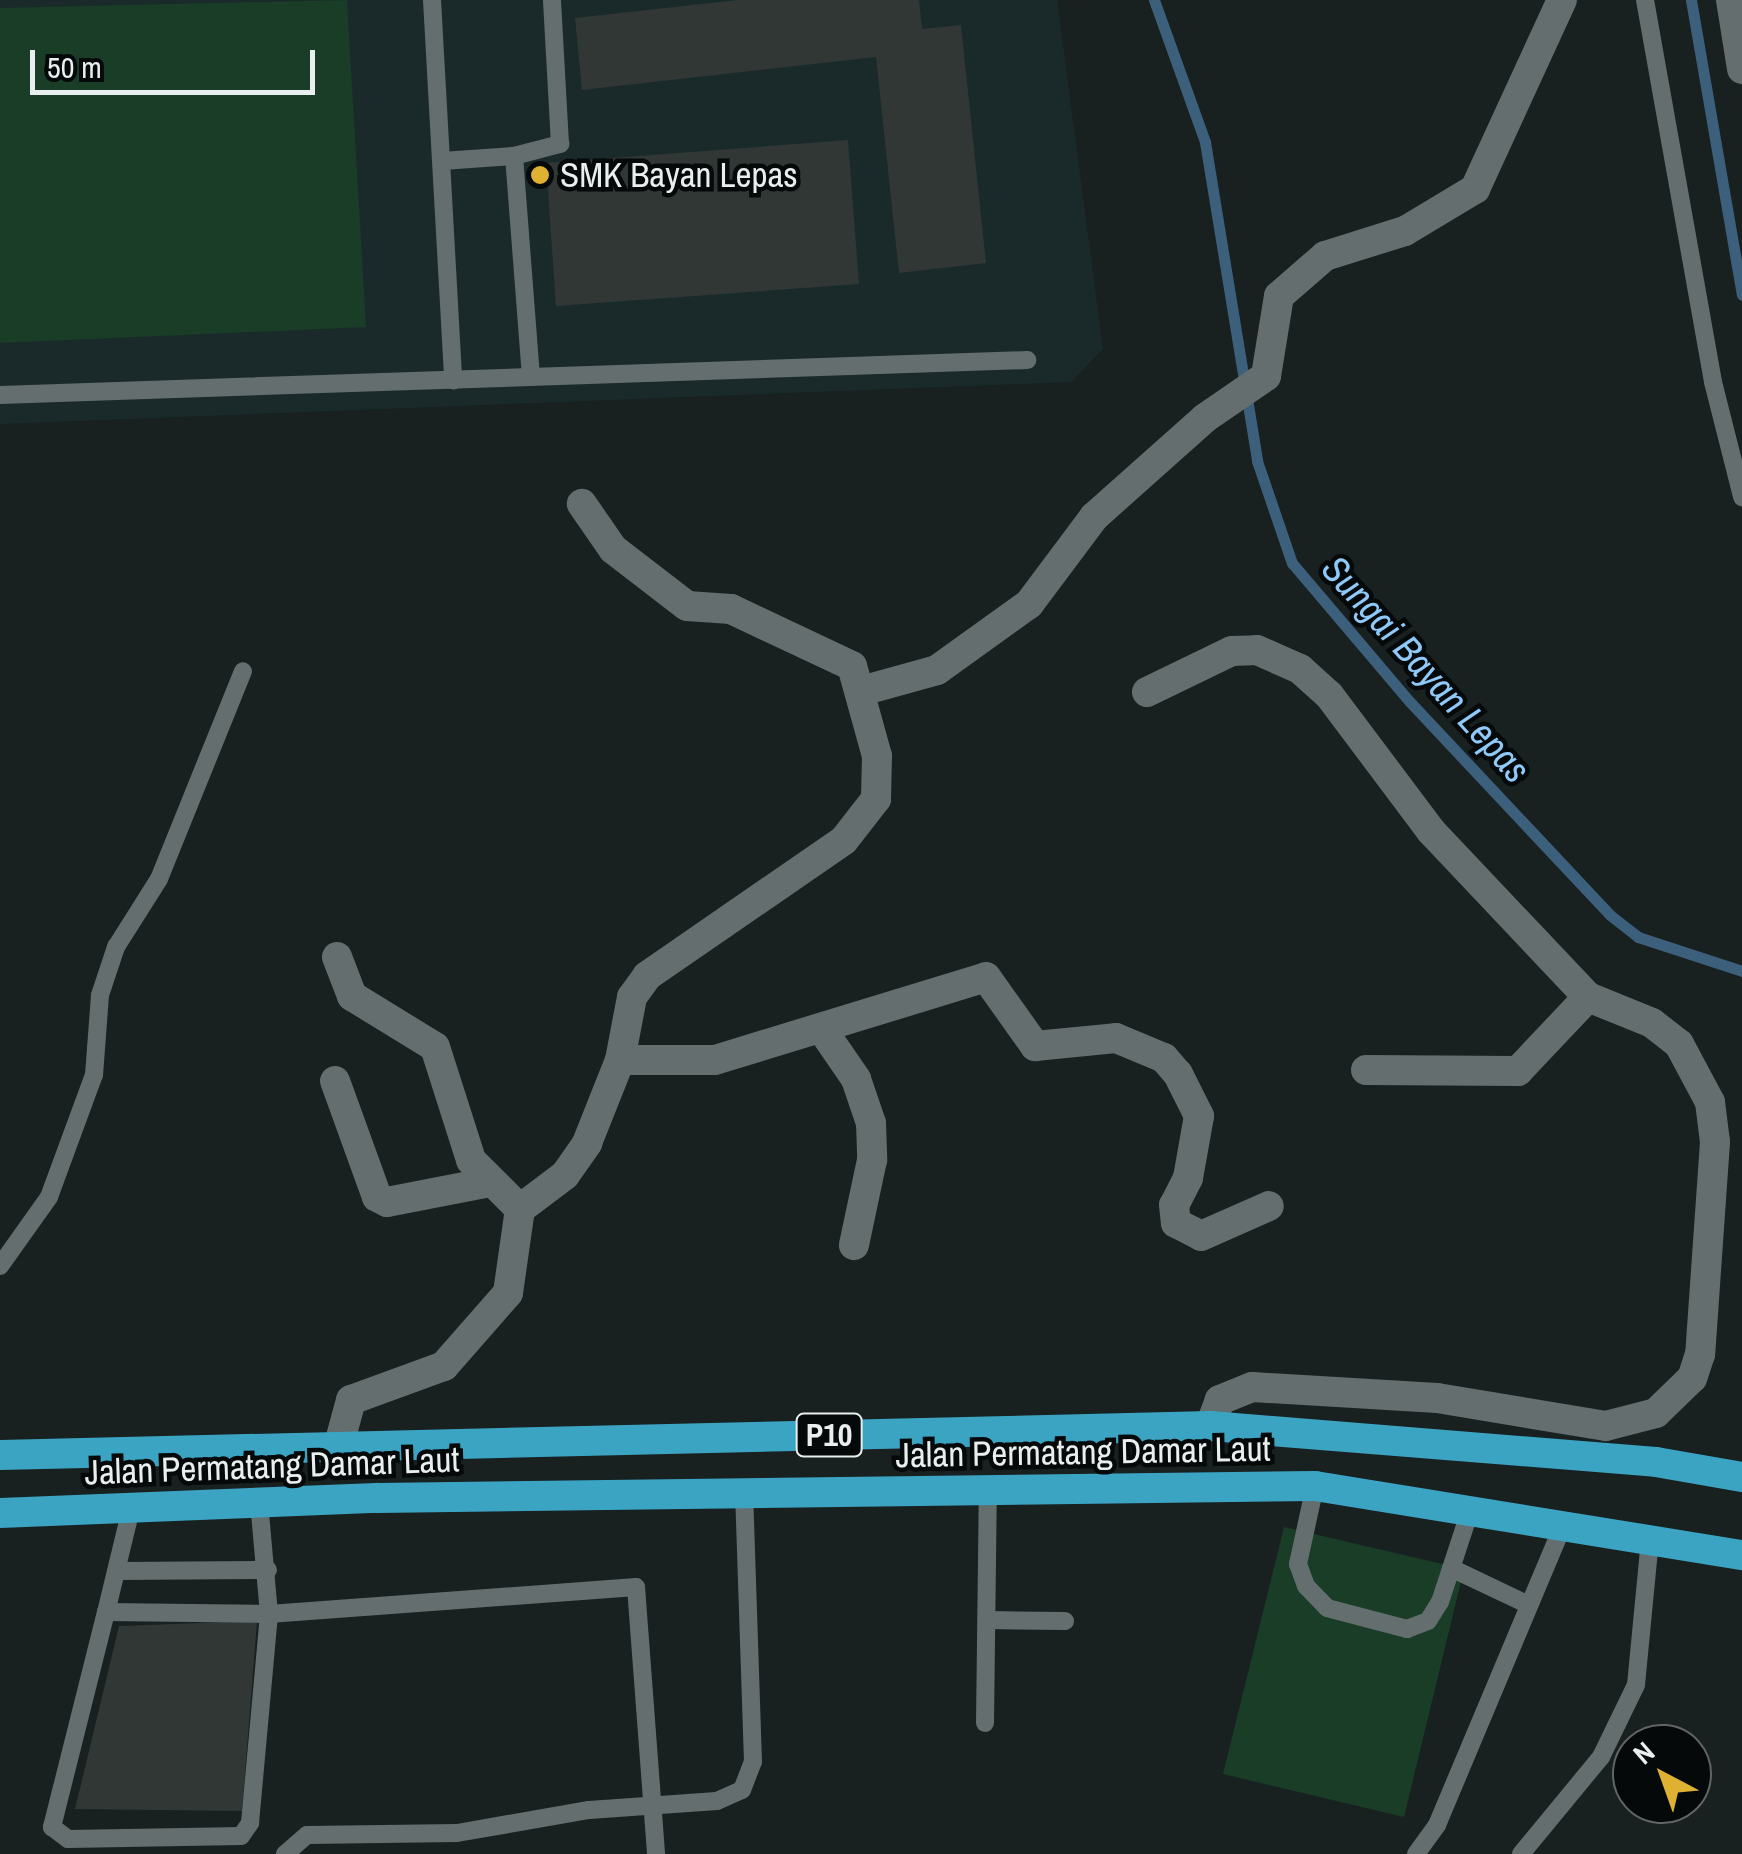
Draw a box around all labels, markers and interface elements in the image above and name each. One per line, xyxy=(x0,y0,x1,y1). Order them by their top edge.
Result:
scale bar xyxy=(35,30,320,92)
text: 50 m xyxy=(47,47,102,87)
place label: SMK Bayan Lepas xyxy=(560,154,798,196)
marker: SMK Bayan Lepas xyxy=(529,164,551,186)
water label: Sungai Bayan Lepas xyxy=(1312,546,1540,792)
road number: P10 xyxy=(794,1408,864,1462)
street label: Jalan Permatang Damar Laut xyxy=(895,1428,1271,1476)
street label: Jalan Permatang Damar Laut xyxy=(84,1438,460,1494)
north arrow xyxy=(1612,1724,1712,1824)
text: N xyxy=(1625,1733,1662,1773)

